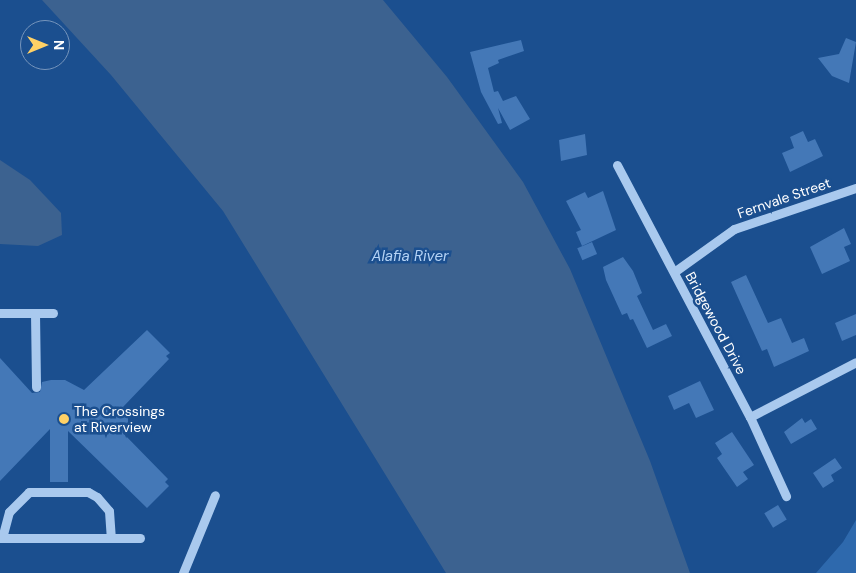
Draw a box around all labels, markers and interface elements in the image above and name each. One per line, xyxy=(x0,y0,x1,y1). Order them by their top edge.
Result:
north arrow xyxy=(20,20,70,70)
text: N xyxy=(50,40,68,50)
street label: Fernvale Street xyxy=(735,174,833,222)
water label: Alafia River xyxy=(371,248,449,266)
street label: Bridgewood Drive xyxy=(682,269,750,377)
place label: The Crossings at Riverview xyxy=(74,403,165,436)
marker: The Crossings at Riverview xyxy=(58,413,70,425)

